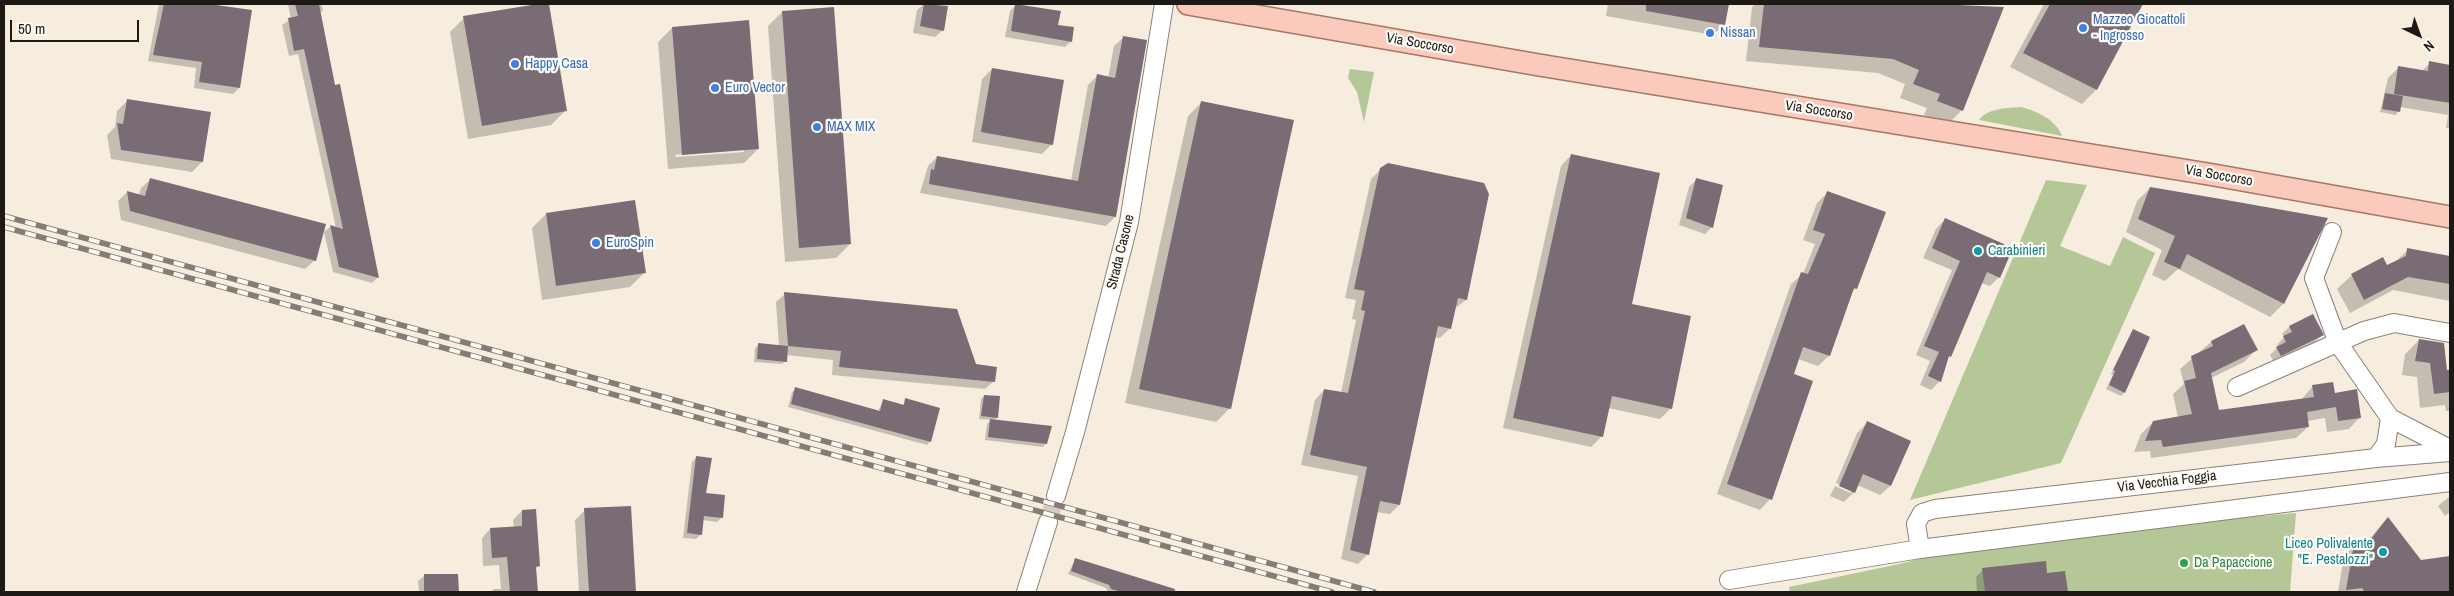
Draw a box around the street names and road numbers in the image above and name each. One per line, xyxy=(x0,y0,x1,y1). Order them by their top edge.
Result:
street label: Via Soccorso xyxy=(1385,30,1455,58)
street label: Via Soccorso xyxy=(1784,97,1854,125)
street label: Via Soccorso xyxy=(2184,162,2254,190)
street label: Strada Casone xyxy=(1104,213,1138,291)
street label: Via Vecchia Foggia xyxy=(2117,468,2217,496)

